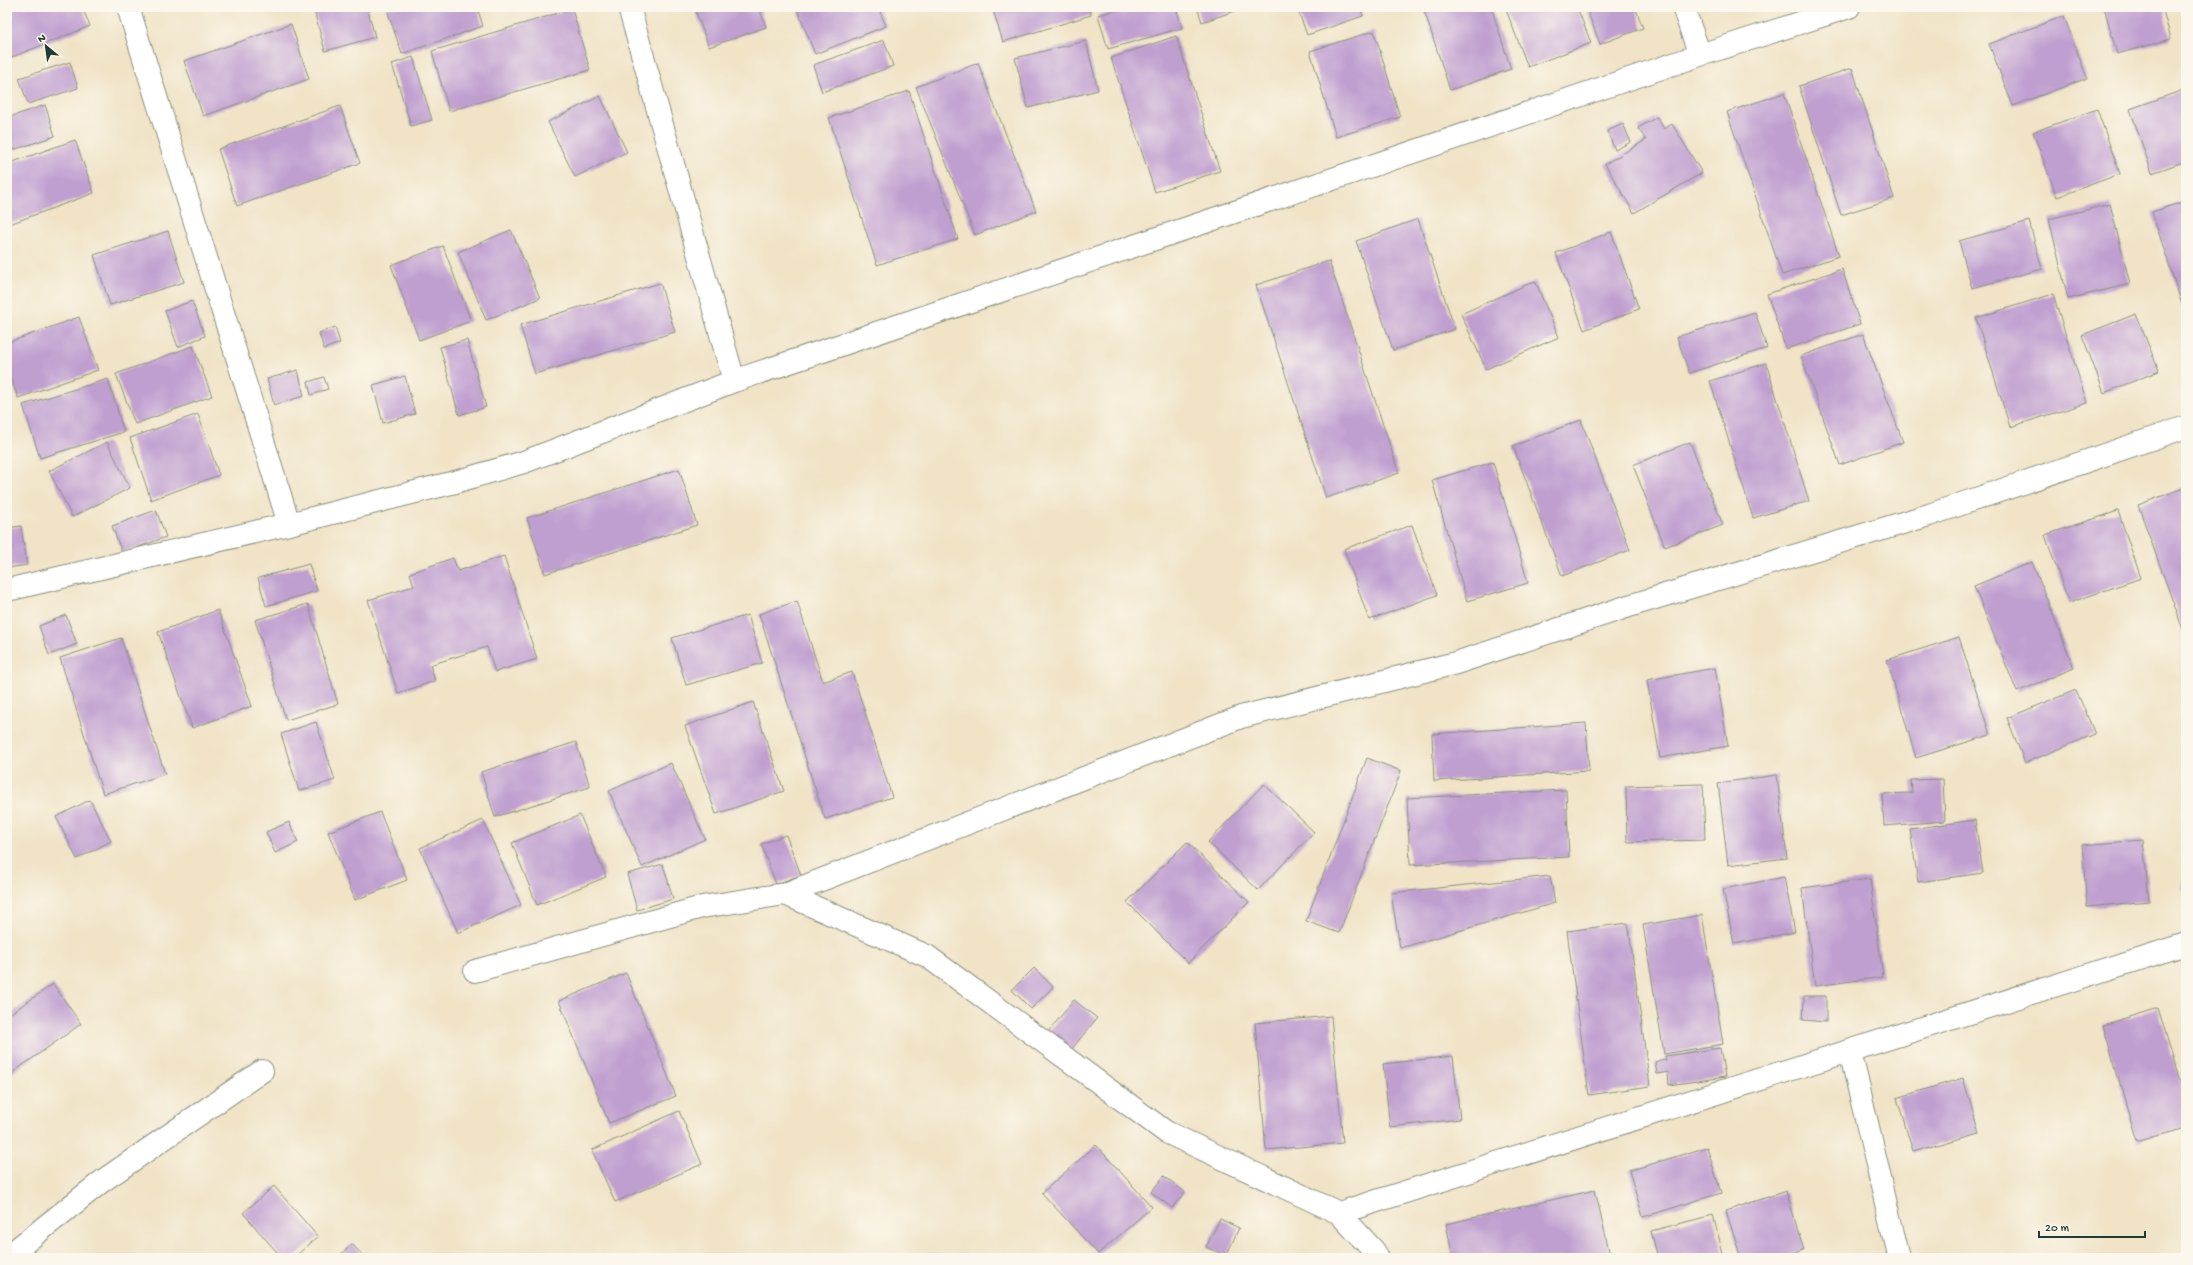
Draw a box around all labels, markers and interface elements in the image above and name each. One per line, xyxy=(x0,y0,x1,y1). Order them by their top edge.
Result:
north arrow xyxy=(26,26,66,66)
text: N xyxy=(36,32,48,46)
scale bar xyxy=(2039,1213,2145,1239)
text: 20 m xyxy=(2045,1222,2070,1236)

